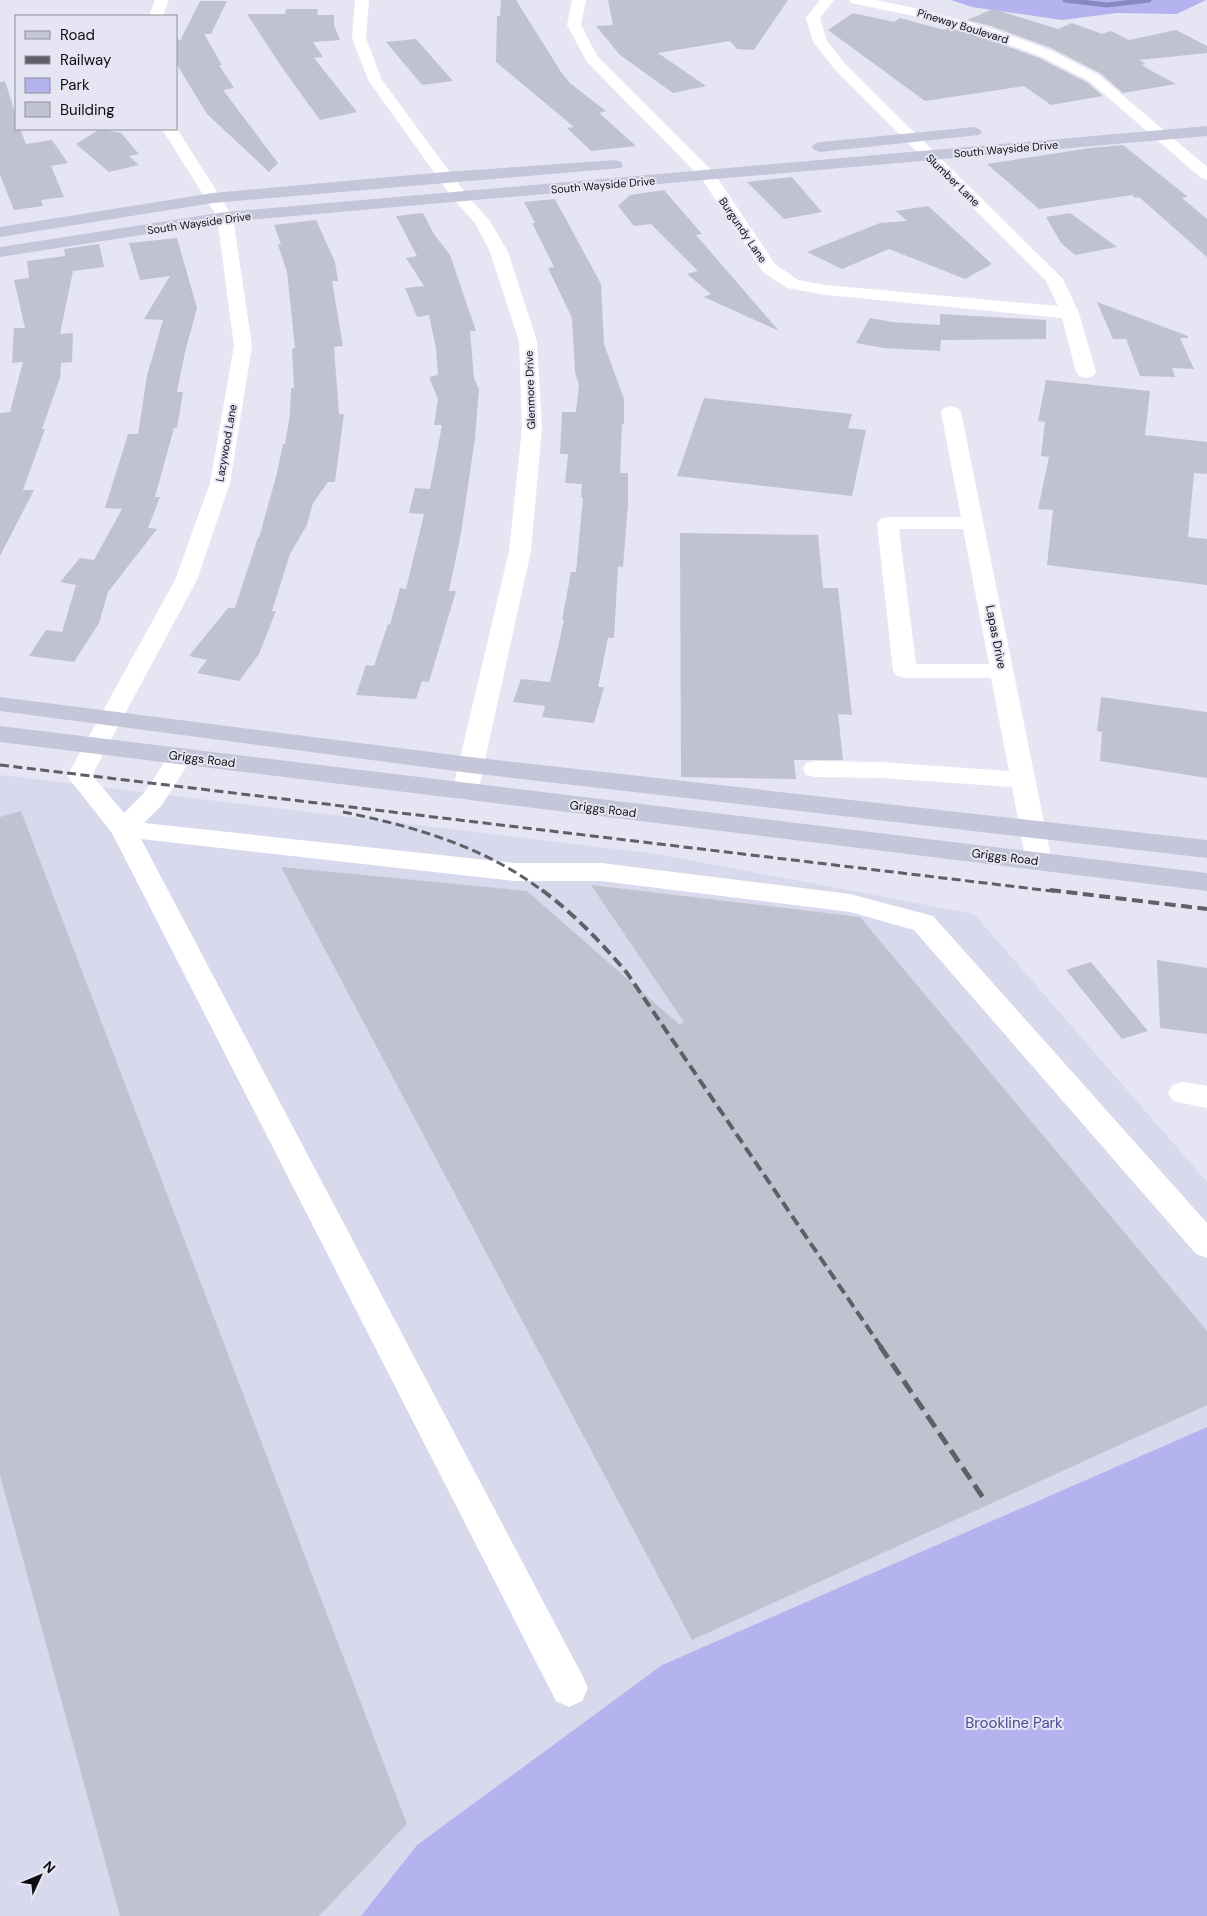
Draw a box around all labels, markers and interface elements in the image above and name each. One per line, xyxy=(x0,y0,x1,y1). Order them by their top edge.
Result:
street label: Pineway Boulevard xyxy=(916,5,1010,47)
legend xyxy=(15,15,178,130)
text: Road xyxy=(60,25,95,45)
text: Railway xyxy=(60,50,112,70)
text: Park xyxy=(60,75,90,95)
text: Building xyxy=(60,100,115,120)
street label: South Wayside Drive xyxy=(953,137,1059,161)
street label: Slumber Lane xyxy=(923,151,983,209)
street label: South Wayside Drive xyxy=(550,173,656,197)
street label: Burgundy Lane xyxy=(716,195,770,265)
street label: South Wayside Drive xyxy=(146,209,252,237)
street label: Glenmore Drive xyxy=(522,350,538,430)
street label: Lazywood Lane xyxy=(212,403,240,483)
street label: Lapas Drive xyxy=(982,604,1010,670)
street label: Griggs Road xyxy=(168,747,236,771)
street label: Griggs Road xyxy=(569,797,637,821)
street label: Griggs Road xyxy=(971,845,1039,869)
park label: Brookline Park xyxy=(965,1713,1063,1733)
north arrow xyxy=(15,1851,65,1901)
text: N xyxy=(39,1857,59,1877)

